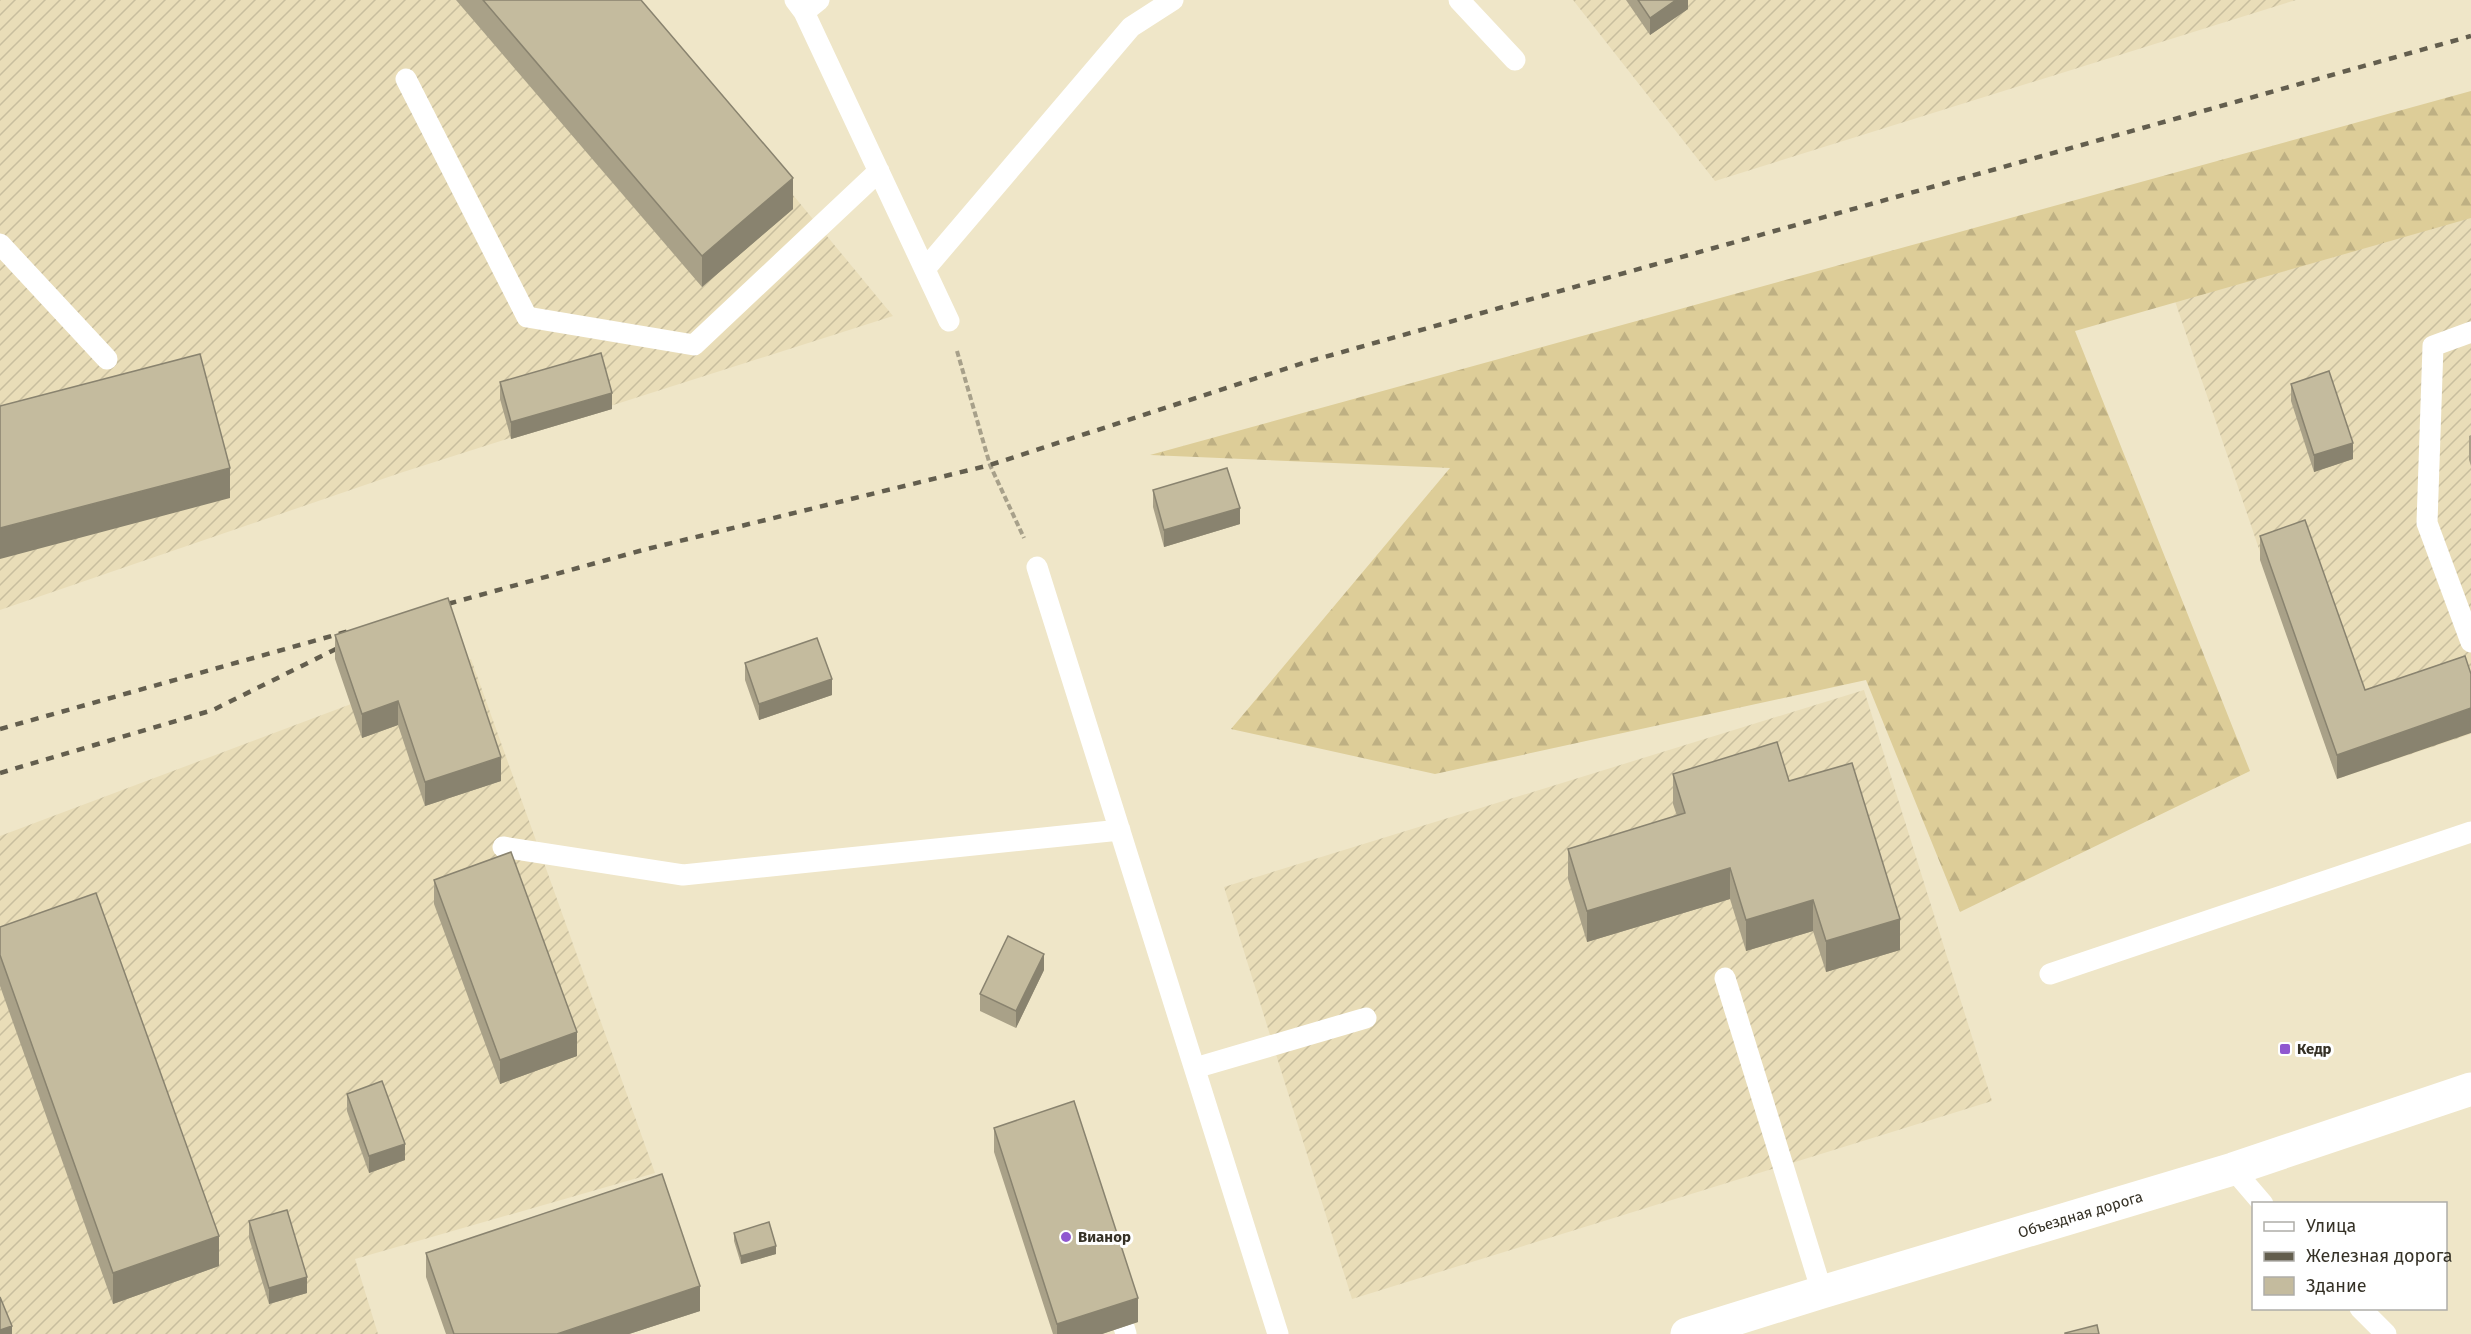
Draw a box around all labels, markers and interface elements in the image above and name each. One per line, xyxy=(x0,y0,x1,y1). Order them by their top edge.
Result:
place label: Кедр xyxy=(2297,1040,2332,1058)
marker: Кедр xyxy=(2278,1042,2292,1056)
street label: Объездная дорога xyxy=(2016,1188,2145,1242)
legend xyxy=(2252,1202,2447,1310)
text: Улица xyxy=(2306,1215,2356,1237)
place label: Вианор xyxy=(1078,1228,1131,1246)
marker: Вианор xyxy=(1059,1230,1073,1244)
text: Железная дорога xyxy=(2306,1245,2453,1267)
text: Здание xyxy=(2306,1275,2367,1297)

